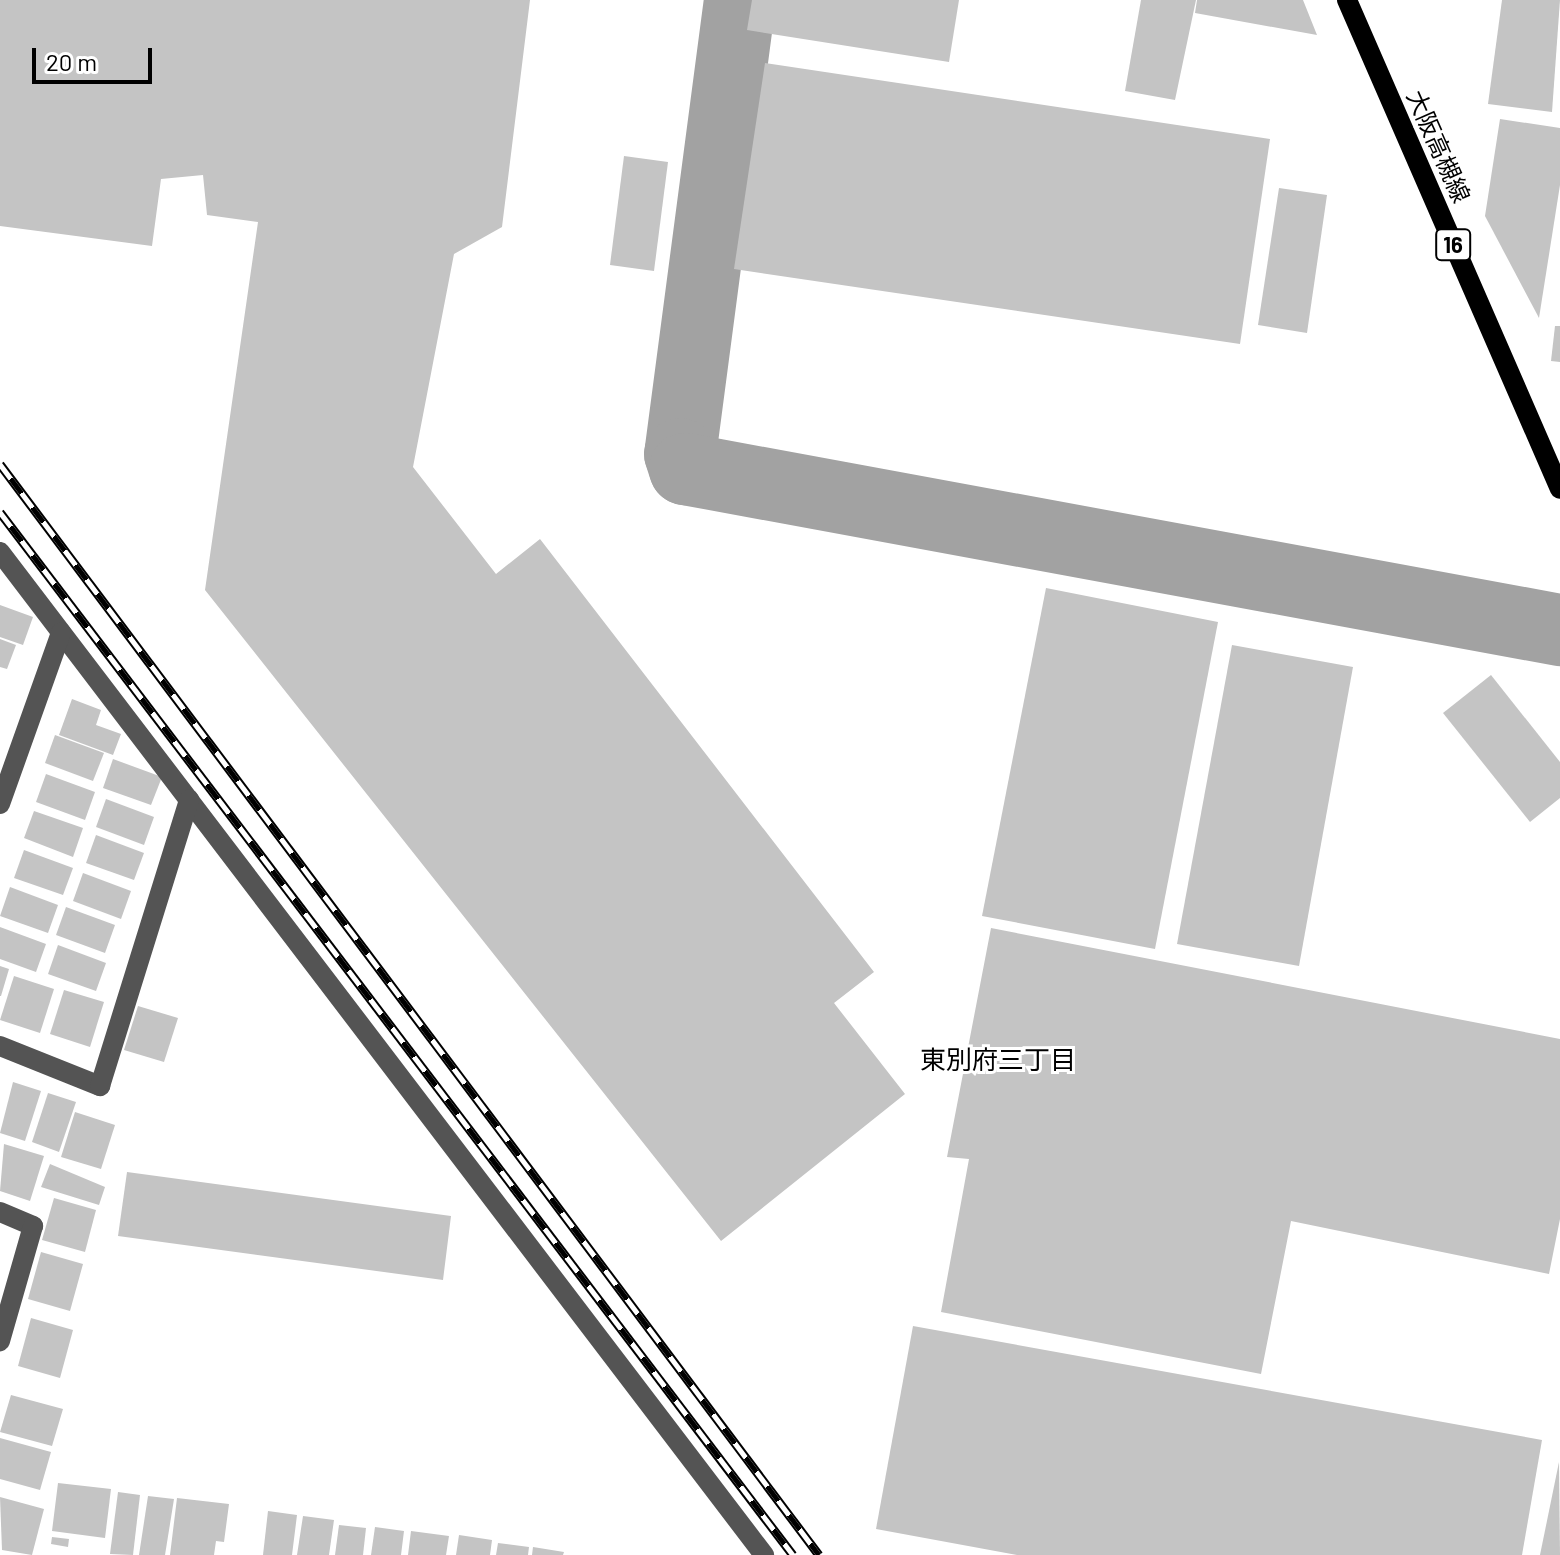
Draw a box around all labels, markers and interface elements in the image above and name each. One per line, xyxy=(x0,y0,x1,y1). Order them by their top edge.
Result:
scale bar xyxy=(36,32,156,82)
text: 20 m xyxy=(46,47,97,76)
street label: 大阪高槻線 xyxy=(1401,85,1477,207)
road number: 16 xyxy=(1435,227,1471,263)
district label: 東別府三丁目 xyxy=(920,1043,1076,1075)

